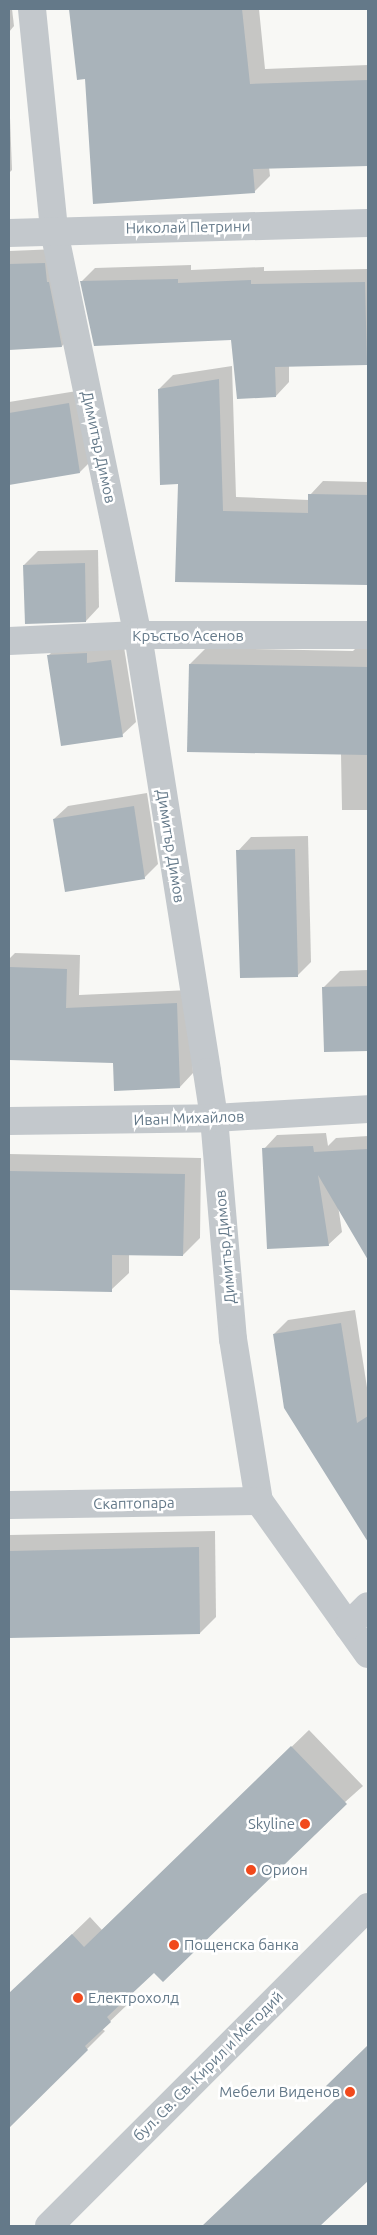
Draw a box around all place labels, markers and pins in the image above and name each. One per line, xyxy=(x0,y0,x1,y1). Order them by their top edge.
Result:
place label: Skyline xyxy=(248,1815,295,1833)
marker: Skyline xyxy=(299,1818,311,1830)
place label: Орион xyxy=(261,1861,308,1879)
marker: Орион xyxy=(245,1864,257,1876)
place label: Пощенска банка xyxy=(184,1936,299,1954)
marker: Пощенска банка xyxy=(168,1939,180,1951)
place label: Електрохолд xyxy=(88,1989,179,2007)
marker: Електрохолд xyxy=(72,1992,84,2004)
place label: Мебели Виденов xyxy=(219,2083,340,2101)
marker: Мебели Виденов xyxy=(344,2086,356,2098)

